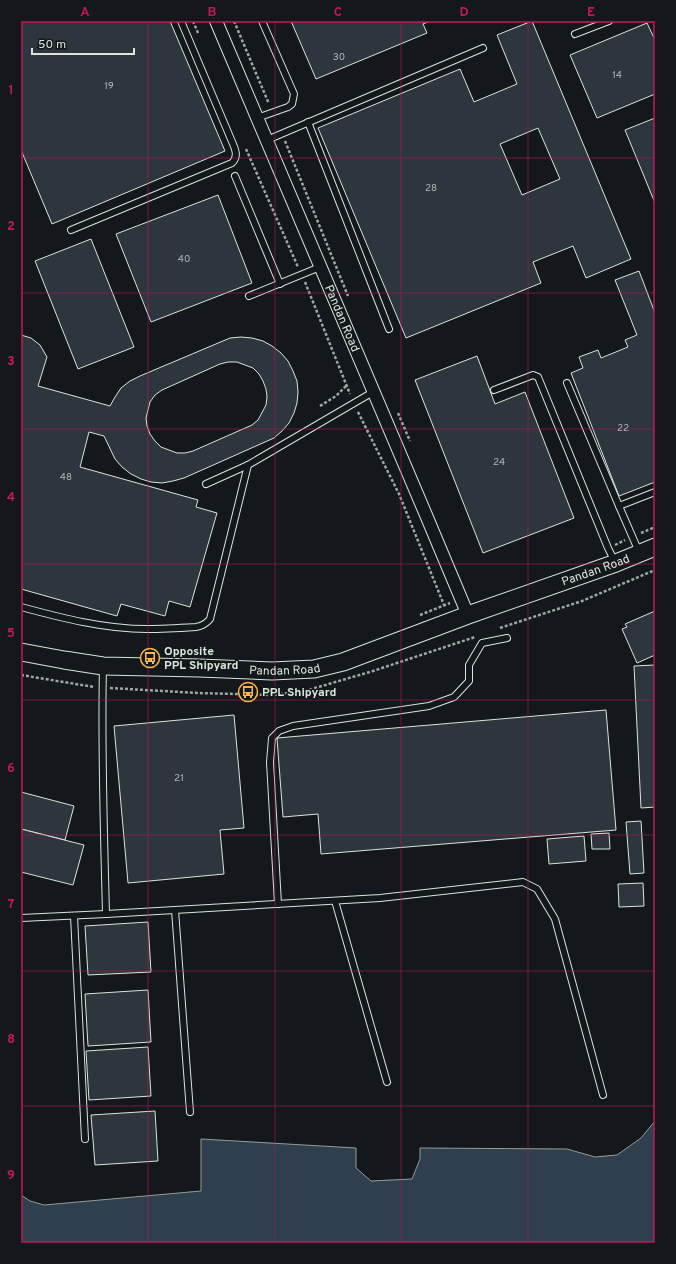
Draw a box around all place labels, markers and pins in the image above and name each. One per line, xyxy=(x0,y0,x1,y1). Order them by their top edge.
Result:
place label: Opposite PPL Shipyard xyxy=(164,644,238,674)
bus stop icon: Opposite PPL Shipyard xyxy=(139,647,161,669)
bus stop icon: PPL Shipyard xyxy=(237,681,259,703)
place label: PPL Shipyard xyxy=(262,685,336,701)

